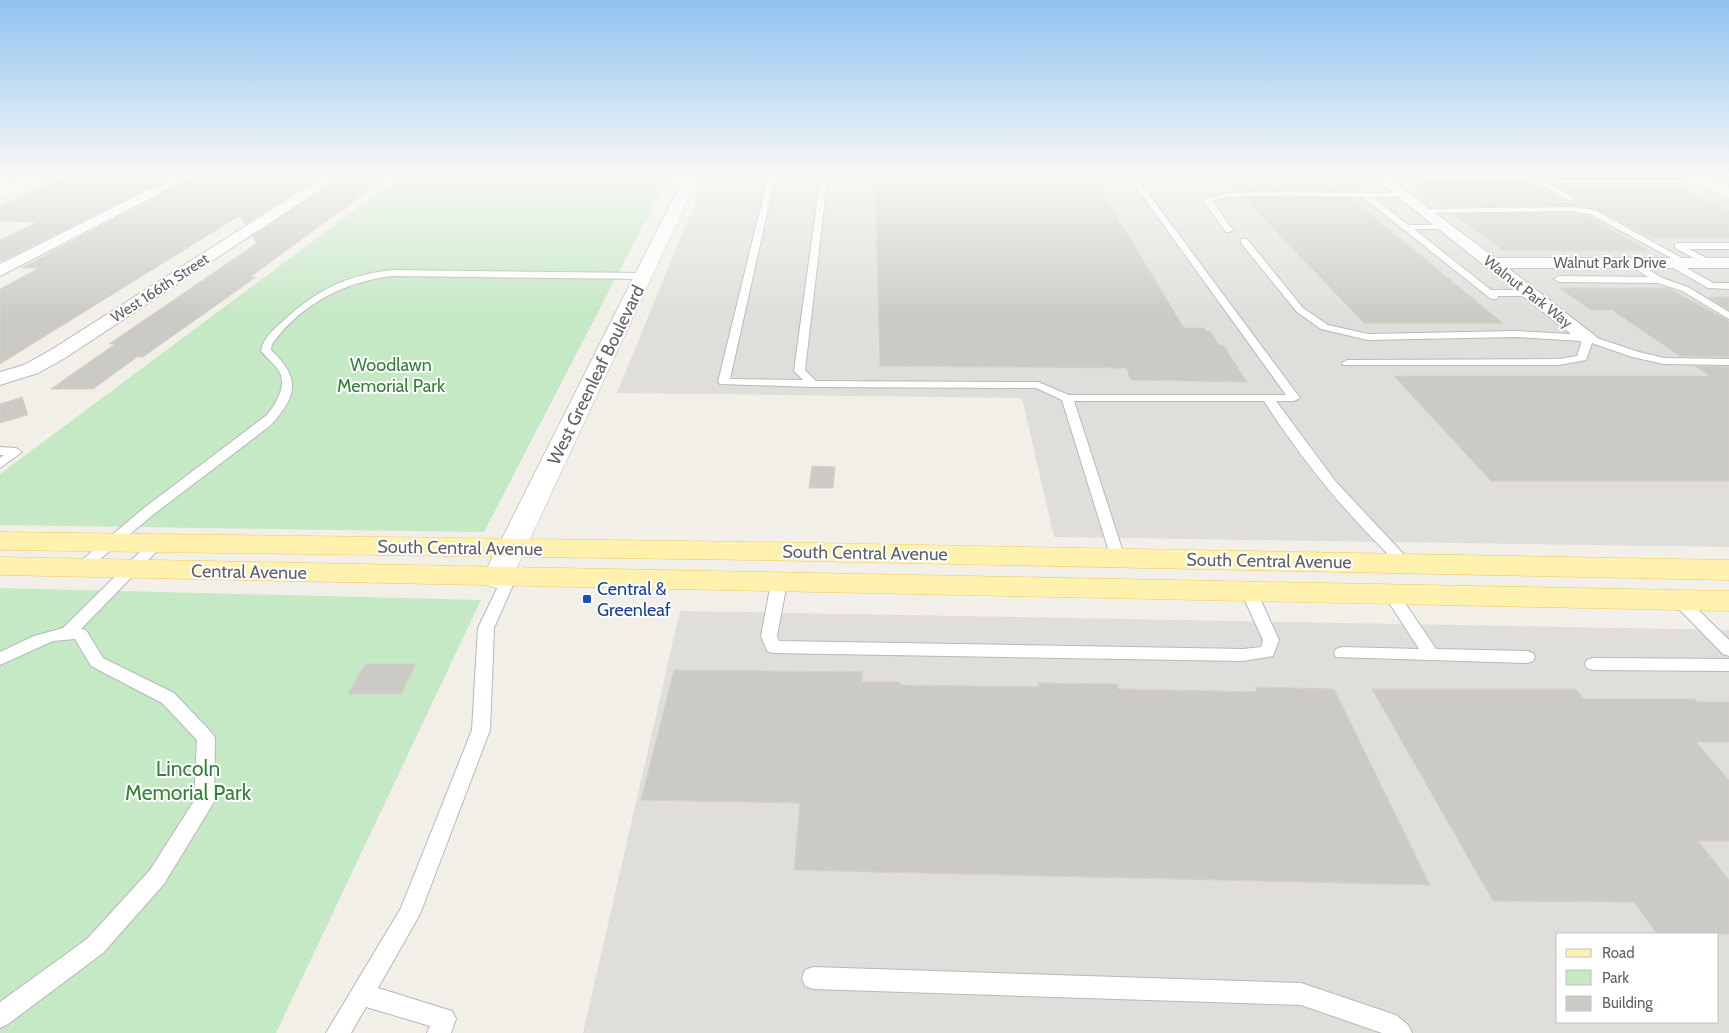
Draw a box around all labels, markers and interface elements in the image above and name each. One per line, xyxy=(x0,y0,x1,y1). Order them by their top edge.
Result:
street label: West 166th Street xyxy=(108,250,212,326)
street label: Walnut Park Way xyxy=(1480,252,1576,332)
street label: Walnut Park Drive xyxy=(1553,254,1667,272)
street label: West Greenleaf Boulevard xyxy=(543,282,649,468)
park label: Woodlawn Memorial Park xyxy=(337,354,446,397)
street label: South Central Avenue xyxy=(377,536,543,560)
street label: South Central Avenue xyxy=(782,541,948,565)
street label: South Central Avenue xyxy=(1186,549,1352,573)
street label: Central Avenue xyxy=(191,560,307,584)
place label: Central & Greenleaf xyxy=(597,578,671,621)
marker: Central & Greenleaf xyxy=(581,593,593,605)
park label: Lincoln Memorial Park xyxy=(125,756,252,805)
legend xyxy=(1556,933,1719,1023)
text: Road xyxy=(1602,944,1635,962)
text: Park xyxy=(1602,969,1629,987)
text: Building xyxy=(1602,994,1653,1012)

